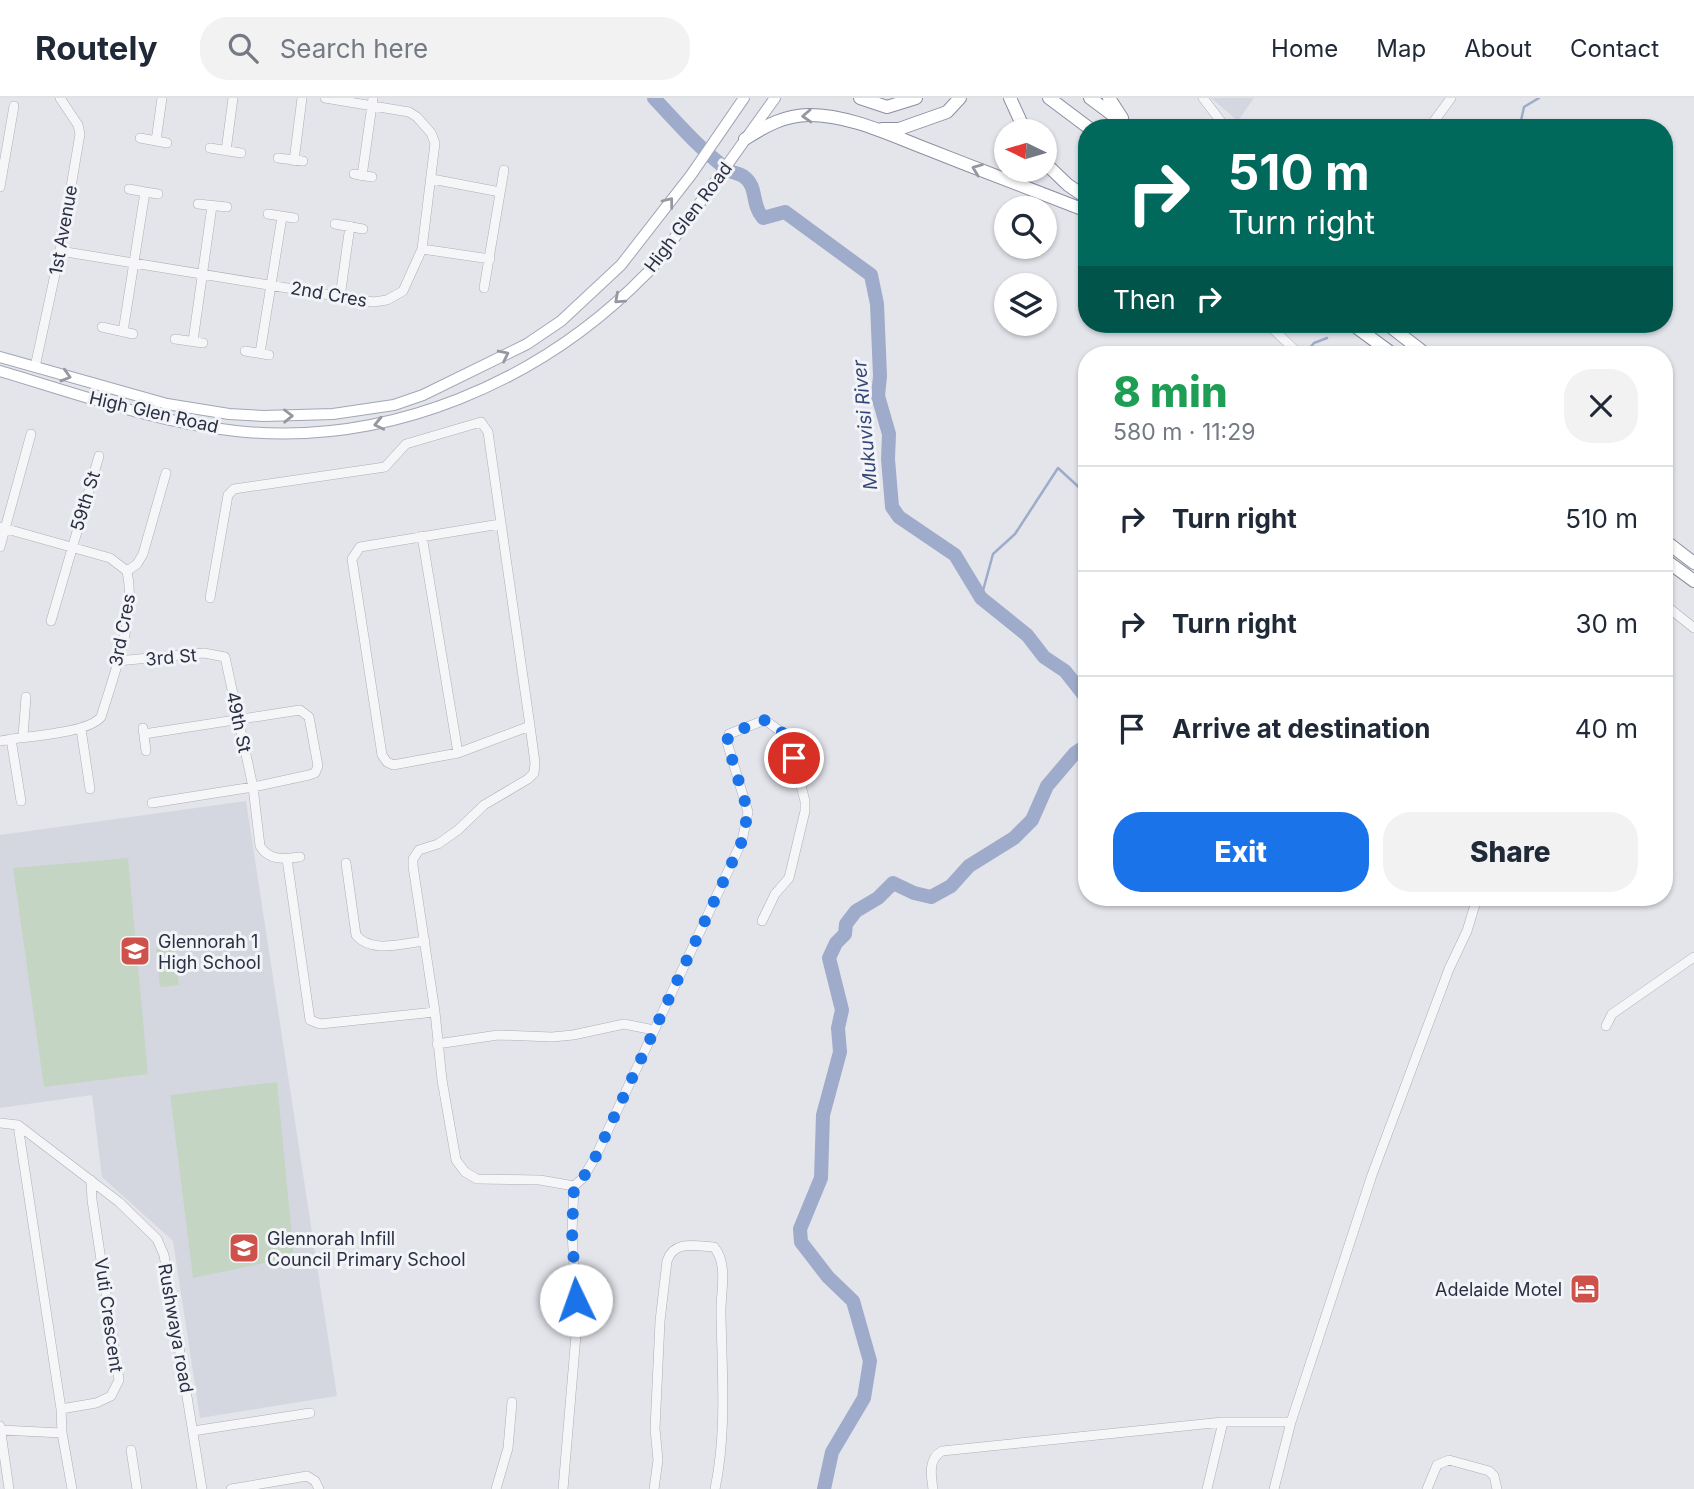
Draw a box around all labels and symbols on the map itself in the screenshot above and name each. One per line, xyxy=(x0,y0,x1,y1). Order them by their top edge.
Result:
one-way arrow xyxy=(801,109,812,124)
north arrow xyxy=(994,119,1057,182)
street label: High Glen Road xyxy=(640,158,736,276)
one-way arrow xyxy=(972,163,984,177)
street label: 1st Avenue xyxy=(45,183,81,277)
one-way arrow xyxy=(661,198,674,210)
street label: 2nd Cres xyxy=(289,277,369,311)
one-way arrow xyxy=(614,291,627,303)
one-way arrow xyxy=(497,350,509,364)
water label: Mukuvisi River xyxy=(848,358,882,491)
one-way arrow xyxy=(59,367,71,382)
street label: High Glen Road xyxy=(87,387,221,437)
one-way arrow xyxy=(283,408,294,423)
one-way arrow xyxy=(373,416,385,430)
street label: 59th St xyxy=(66,468,104,533)
street label: 3rd Cres xyxy=(105,592,139,668)
street label: 3rd St xyxy=(145,644,197,670)
street label: 49th St xyxy=(222,689,256,755)
pin xyxy=(764,728,824,788)
place label: Glennorah 1 High School xyxy=(158,931,261,973)
school or university icon: Glennorah 1 High School xyxy=(118,934,152,968)
place label: Glennorah Infill Council Primary School xyxy=(267,1228,466,1270)
school or university icon: Glennorah Infill Council Primary School xyxy=(227,1231,261,1265)
street label: Vuti Crescent xyxy=(91,1256,127,1374)
street label: Rushwaya road xyxy=(154,1262,198,1394)
position arrow xyxy=(539,1263,613,1337)
hotel icon: Adelaide Motel xyxy=(1568,1272,1602,1306)
place label: Adelaide Motel xyxy=(1435,1279,1562,1300)

